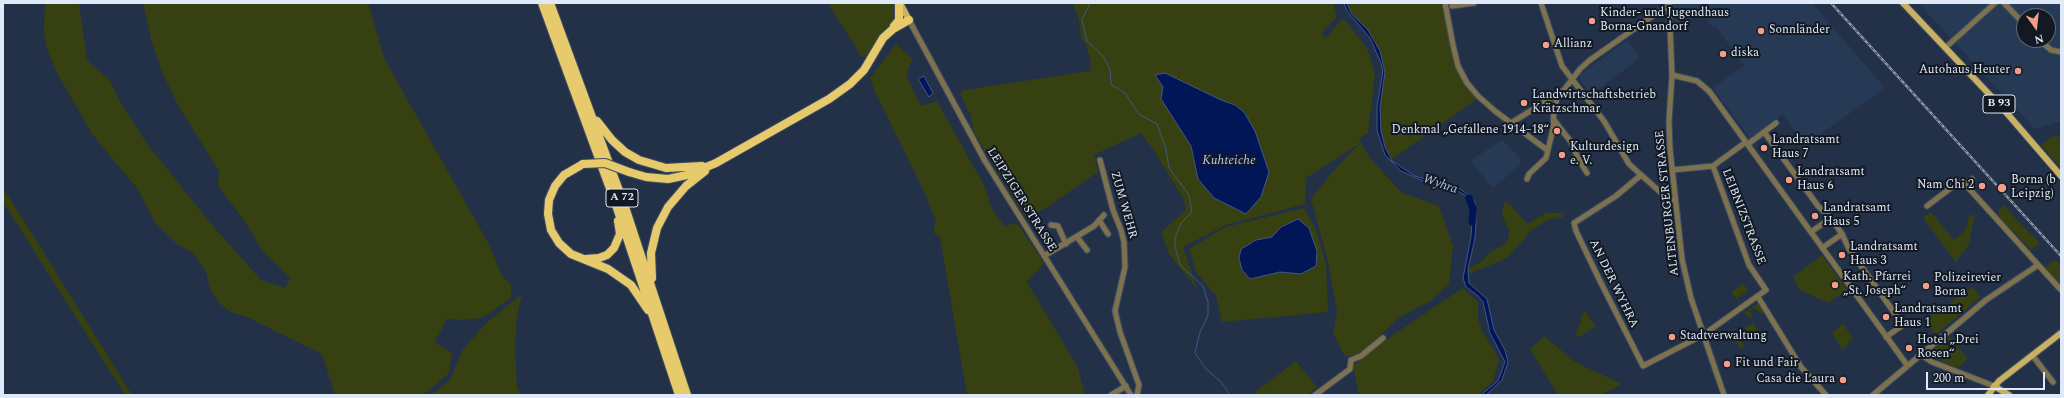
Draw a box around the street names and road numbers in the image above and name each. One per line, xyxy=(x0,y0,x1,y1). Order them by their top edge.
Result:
road number: B 93 xyxy=(1983,95,2015,113)
street label: ALTENBURGER STRASSE xyxy=(1653,129,1683,277)
street label: LEIPZIGER STRASSE xyxy=(983,145,1059,255)
street label: LEIBNIZSTRASSE xyxy=(1718,167,1768,267)
street label: ZUM WEHR xyxy=(1107,170,1139,240)
road number: A 72 xyxy=(606,189,638,207)
street label: AN DER WYHRA xyxy=(1585,237,1641,331)

